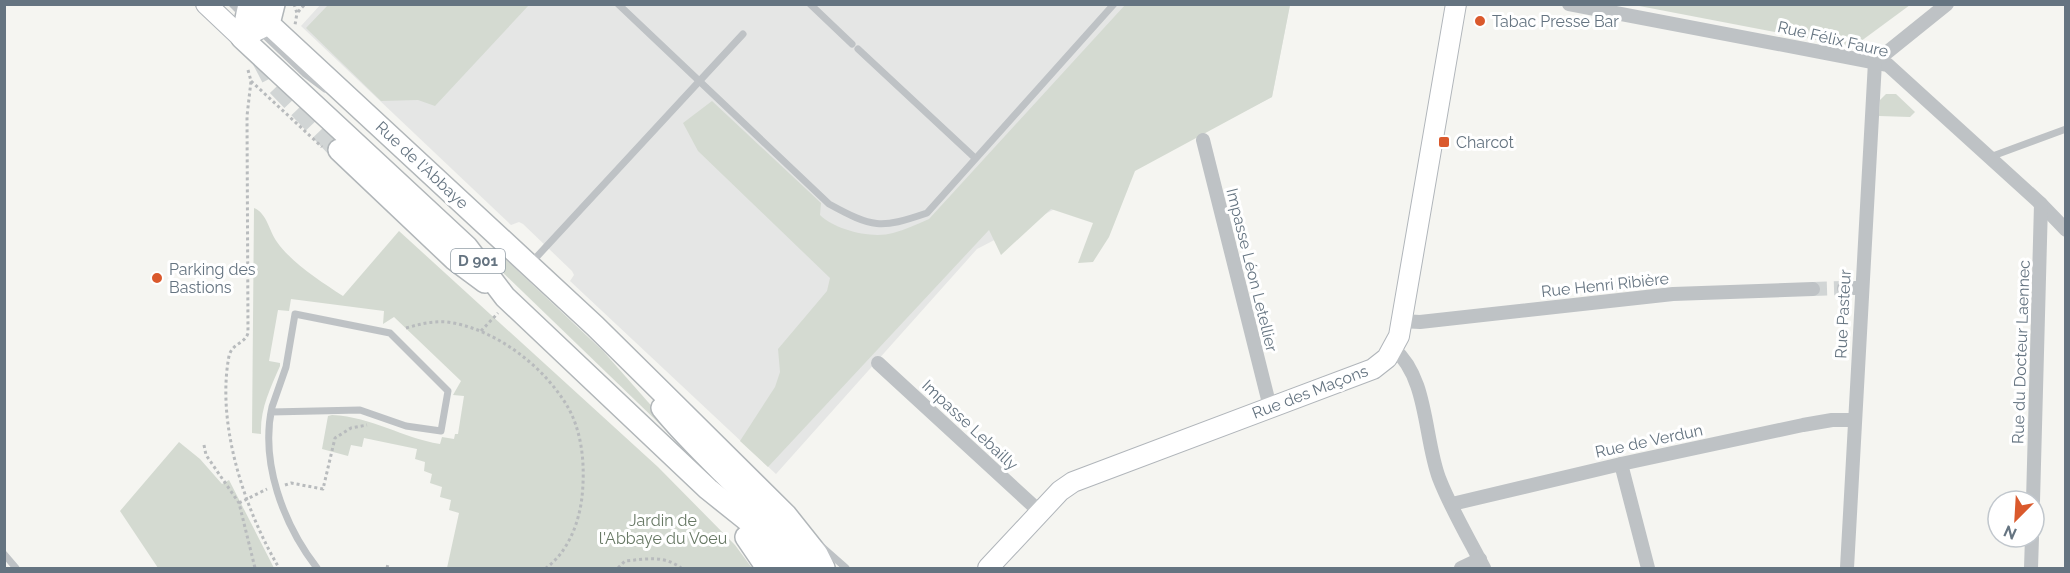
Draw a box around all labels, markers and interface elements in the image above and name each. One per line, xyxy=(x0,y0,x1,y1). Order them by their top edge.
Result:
place label: Tabac Presse Bar xyxy=(1492,12,1619,31)
marker: Tabac Presse Bar xyxy=(1473,14,1487,28)
street label: Rue Félix Faure xyxy=(1776,17,1890,61)
street label: Rue de l'Abbaye xyxy=(372,117,472,213)
place label: Charcot xyxy=(1456,133,1514,152)
marker: Charcot xyxy=(1437,135,1451,149)
street label: Impasse Léon Letellier xyxy=(1222,186,1282,354)
road number: D 901 xyxy=(451,249,505,273)
street label: Rue du Docteur Laennec xyxy=(2008,259,2034,444)
place label: Parking des Bastions xyxy=(169,260,256,297)
street label: Rue Henri Ribière xyxy=(1540,269,1670,301)
street label: Rue Pasteur xyxy=(1831,269,1855,359)
marker: Parking des Bastions xyxy=(150,271,164,285)
street label: Rue des Maçons xyxy=(1249,361,1371,423)
street label: Impasse Lebailly xyxy=(918,376,1022,474)
street label: Rue de Verdun xyxy=(1593,420,1705,462)
north arrow xyxy=(1986,489,2046,549)
park label: Jardin de l'Abbaye du Voeu xyxy=(599,511,727,548)
text: N xyxy=(2001,521,2020,543)

